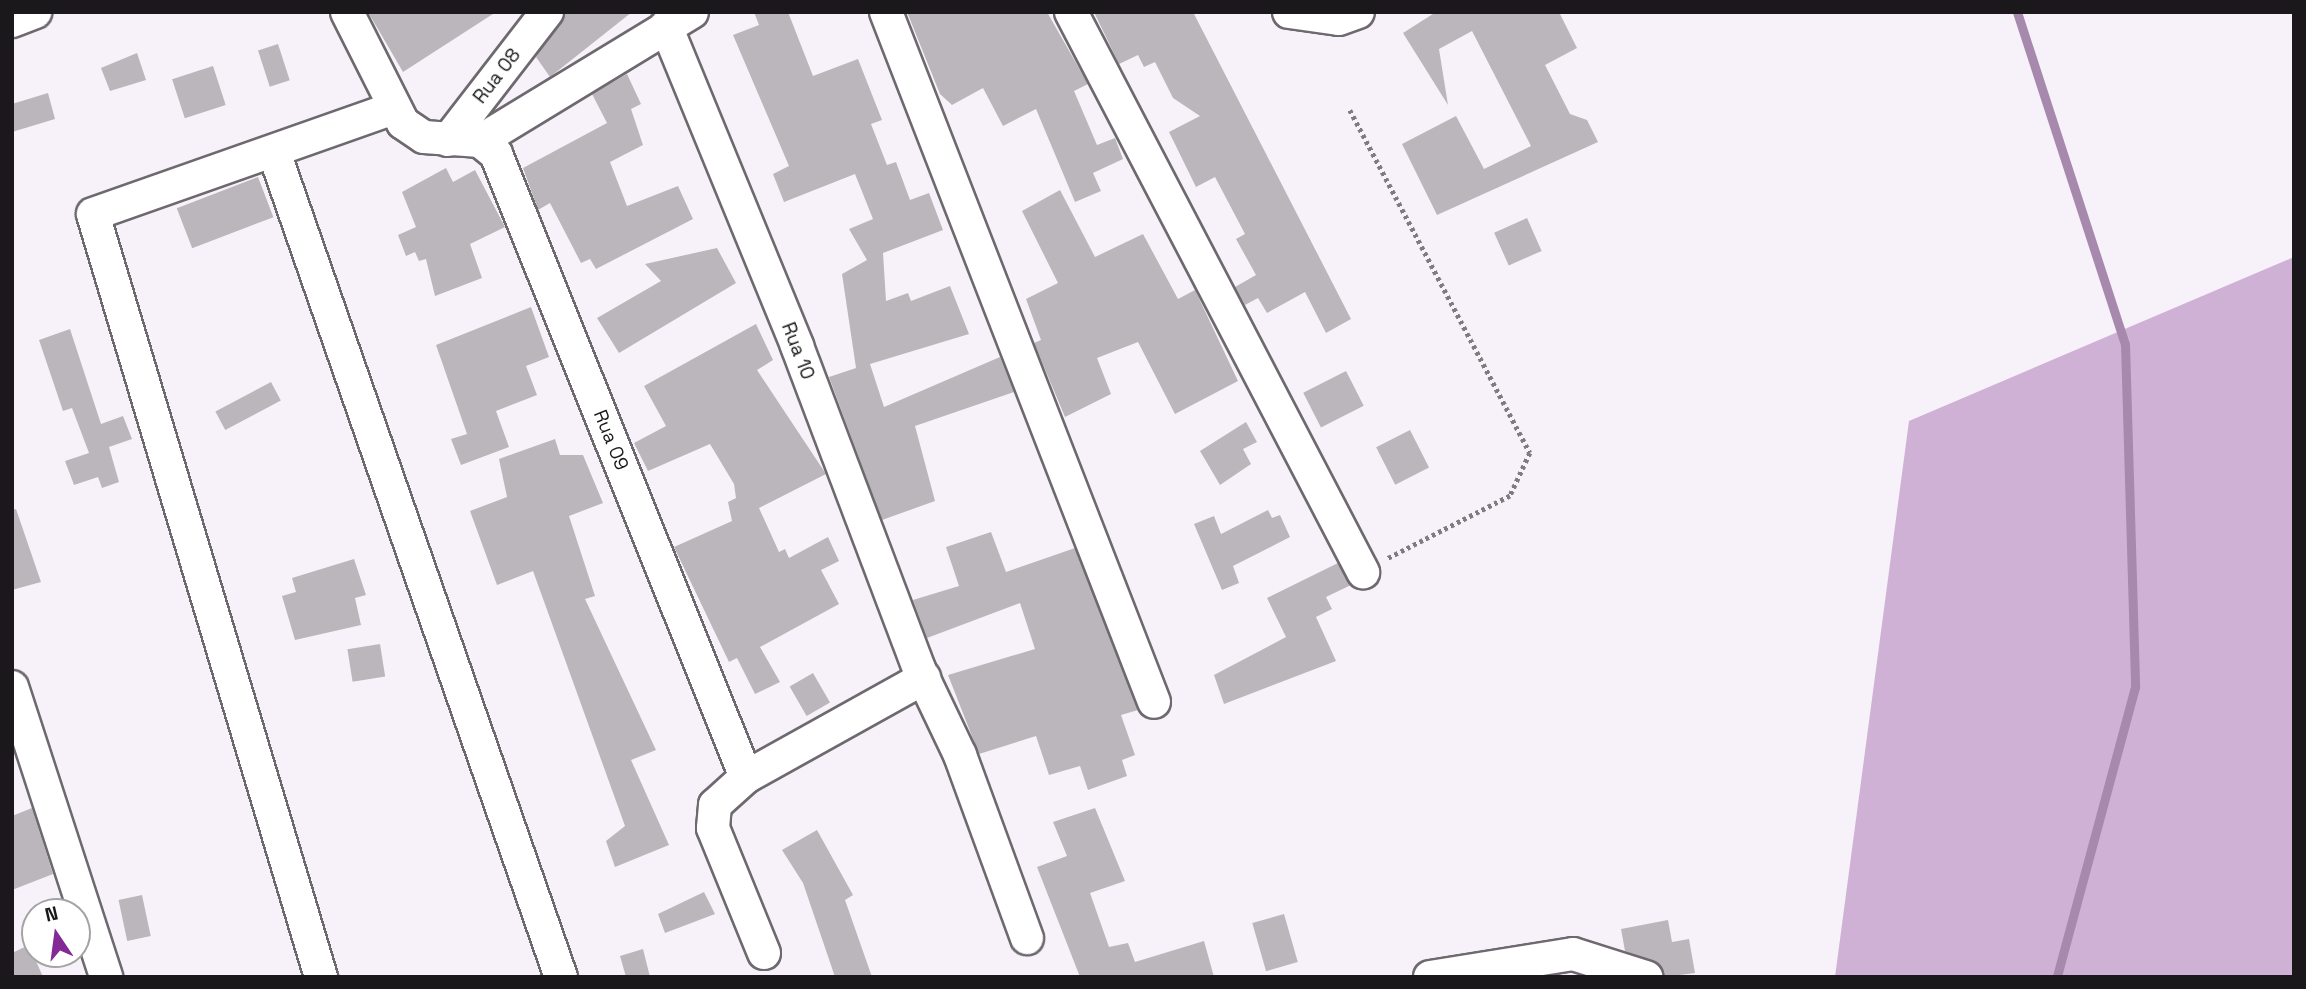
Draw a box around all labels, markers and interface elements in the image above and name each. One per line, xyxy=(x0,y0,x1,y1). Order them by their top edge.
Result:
street label: Rua 08 xyxy=(468,44,526,108)
street label: Rua 10 xyxy=(777,319,819,383)
street label: Rua 09 xyxy=(589,406,633,474)
north arrow xyxy=(21,898,91,968)
text: N xyxy=(43,900,61,928)

